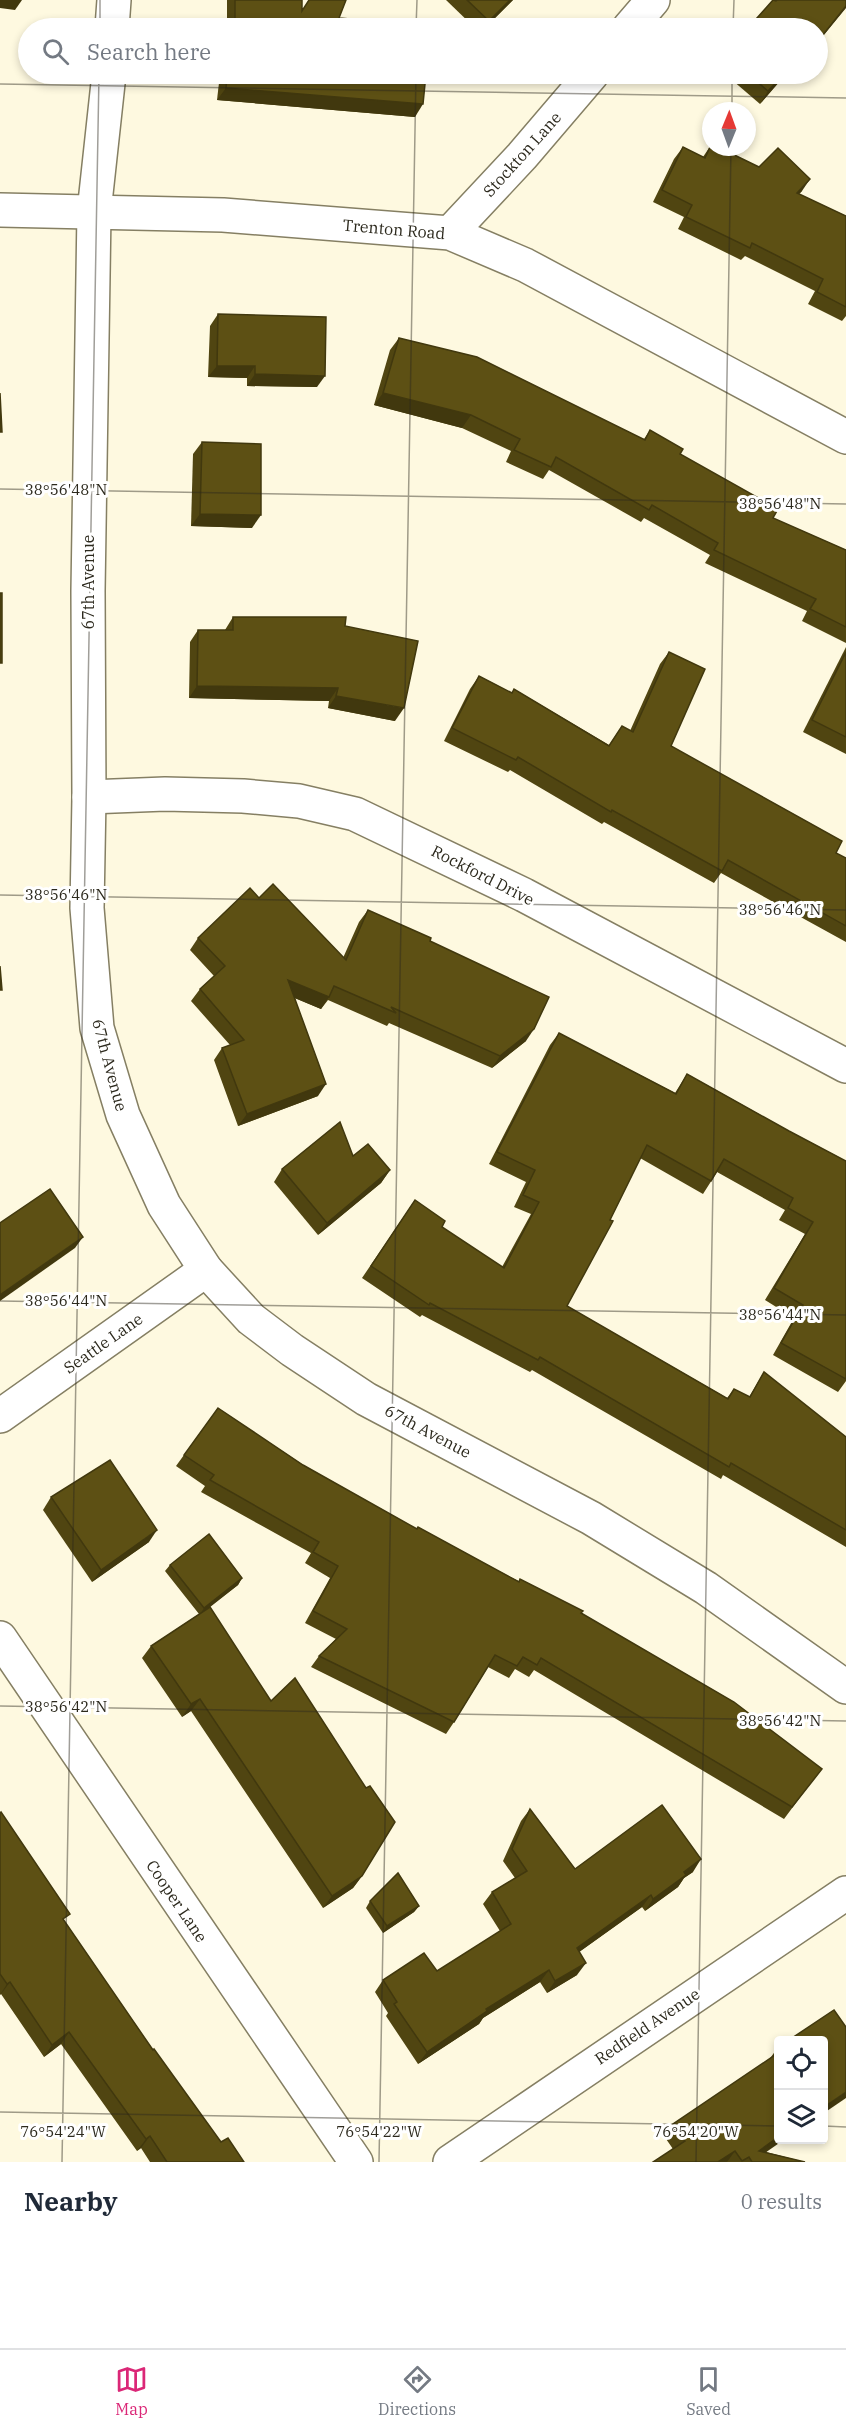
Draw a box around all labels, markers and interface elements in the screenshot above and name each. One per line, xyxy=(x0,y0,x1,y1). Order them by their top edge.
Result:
search box xyxy=(18,18,828,84)
icon: search xyxy=(39,35,72,68)
text: Search here xyxy=(87,37,211,66)
north arrow xyxy=(702,102,756,156)
street label: Stockton Lane xyxy=(479,107,565,201)
street label: Trenton Road xyxy=(342,215,446,243)
text: 38°56'48"N xyxy=(25,480,107,499)
text: 38°56'48"N xyxy=(739,494,821,513)
street label: 67th Avenue xyxy=(78,535,98,629)
street label: Rockford Drive xyxy=(428,841,538,909)
text: 38°56'46"N xyxy=(25,885,107,904)
text: 38°56'46"N xyxy=(739,900,821,919)
street label: 67th Avenue xyxy=(88,1017,132,1113)
text: 38°56'44"N xyxy=(25,1291,107,1310)
text: 38°56'44"N xyxy=(739,1305,821,1324)
street label: Seattle Lane xyxy=(60,1308,146,1378)
street label: 67th Avenue xyxy=(381,1400,475,1462)
text: 38°56'42"N xyxy=(25,1697,107,1716)
text: 38°56'42"N xyxy=(739,1711,821,1730)
street label: Cooper Lane xyxy=(142,1856,212,1946)
street label: Redfield Avenue xyxy=(591,1984,703,2068)
map controls xyxy=(774,2036,828,2144)
button: locate xyxy=(774,2036,828,2090)
button: layers xyxy=(774,2090,828,2144)
text: 76°54'24"W xyxy=(20,2122,106,2141)
text: 76°54'22"W xyxy=(336,2122,422,2141)
text: 76°54'20"W xyxy=(653,2122,739,2141)
text: Nearby xyxy=(24,2184,118,2218)
text: 0 results xyxy=(741,2188,822,2215)
tab: Map xyxy=(115,2363,148,2419)
tab: Directions xyxy=(378,2363,456,2419)
tab: Saved xyxy=(686,2363,731,2419)

